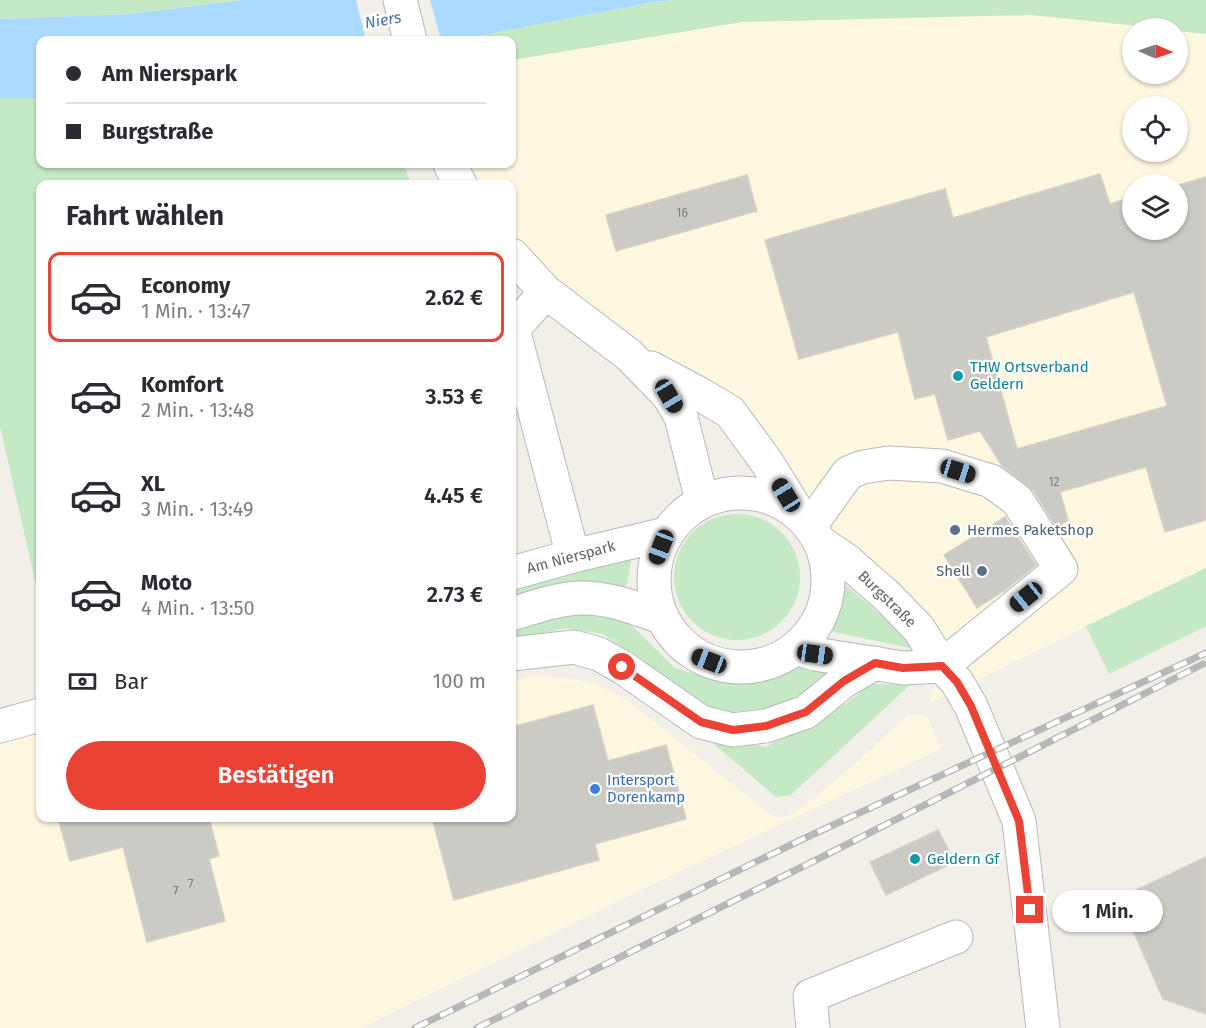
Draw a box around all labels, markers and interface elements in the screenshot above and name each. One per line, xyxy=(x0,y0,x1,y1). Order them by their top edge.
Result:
water label: Niers xyxy=(363,7,403,33)
north arrow xyxy=(1122,18,1188,84)
map controls xyxy=(1122,18,1188,240)
text: Am Nierspark xyxy=(102,60,237,87)
button: locate xyxy=(1122,96,1188,162)
text: Burgstraße xyxy=(102,118,213,145)
button: layers xyxy=(1122,174,1188,240)
text: Fahrt wählen xyxy=(66,200,224,232)
house number: 16 xyxy=(676,206,688,220)
icon: car xyxy=(69,270,123,324)
text: Economy xyxy=(141,272,230,299)
text: 2.62 € xyxy=(425,284,483,311)
text: 1 Min. · 13:47 xyxy=(141,299,250,323)
place label: THW Ortsverband Geldern xyxy=(970,358,1089,393)
icon: car xyxy=(69,369,123,423)
marker: THW Ortsverband Geldern xyxy=(951,369,965,383)
text: Komfort xyxy=(141,371,224,398)
car xyxy=(652,376,686,416)
text: 3.53 € xyxy=(425,383,483,410)
text: 2 Min. · 13:48 xyxy=(141,398,254,422)
car xyxy=(938,457,978,485)
icon: car xyxy=(69,468,123,522)
text: XL xyxy=(141,470,165,497)
car xyxy=(769,475,803,515)
house number: 12 xyxy=(1048,475,1060,489)
text: 4.45 € xyxy=(424,482,483,509)
text: 3 Min. · 13:49 xyxy=(141,497,253,521)
place label: Hermes Paketshop xyxy=(967,521,1094,539)
marker: Hermes Paketshop xyxy=(948,523,962,537)
car xyxy=(646,527,676,567)
street label: Am Nierspark xyxy=(525,536,618,577)
place label: Shell xyxy=(936,562,971,580)
marker: Shell xyxy=(975,564,989,578)
icon: car xyxy=(69,567,123,621)
street label: Burgstraße xyxy=(854,567,920,631)
text: Moto xyxy=(141,569,192,596)
car xyxy=(1006,579,1046,615)
text: 2.73 € xyxy=(427,581,483,608)
text: 4 Min. · 13:50 xyxy=(141,596,255,620)
car xyxy=(796,643,834,665)
car xyxy=(689,646,729,676)
route start xyxy=(608,653,635,680)
icon: cash xyxy=(66,665,99,698)
text: Bar xyxy=(114,668,148,695)
text: 100 m xyxy=(433,669,486,693)
button: Bestätigen xyxy=(66,741,486,810)
place label: Intersport Dorenkamp xyxy=(607,771,685,806)
marker: Intersport Dorenkamp xyxy=(588,782,602,796)
place label: Geldern Gf xyxy=(927,850,1000,868)
marker: Geldern Gf xyxy=(908,852,922,866)
house number: 7 xyxy=(188,877,194,891)
house number: 7 xyxy=(173,884,179,898)
callout: 1 Min. xyxy=(1051,889,1162,931)
route end xyxy=(1016,896,1043,923)
text: 1 Min. xyxy=(1082,899,1133,923)

